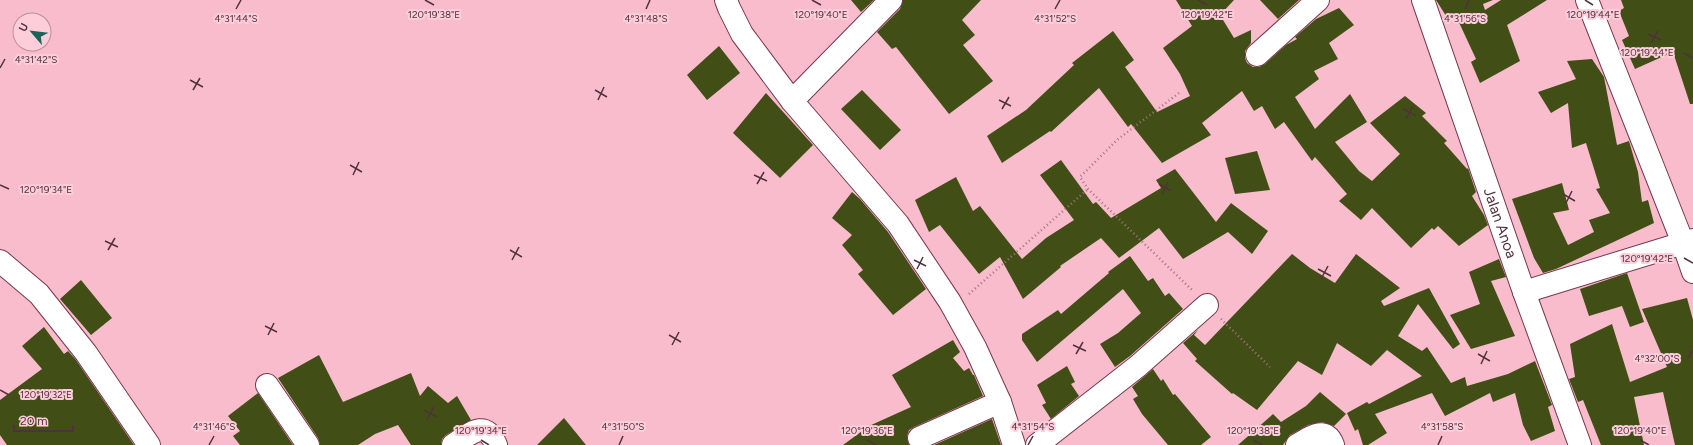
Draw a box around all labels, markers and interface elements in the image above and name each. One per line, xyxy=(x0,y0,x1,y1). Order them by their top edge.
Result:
text: 120°19'38"E xyxy=(408,8,460,21)
text: 120°19'40"E xyxy=(794,8,848,21)
text: 120°19'42"E xyxy=(1181,8,1233,21)
text: 120°19'44"E xyxy=(1566,8,1620,21)
north arrow xyxy=(12,12,52,52)
text: 4°31'44"S xyxy=(214,12,258,25)
text: 4°31'48"S xyxy=(624,12,668,25)
text: 4°31'52"S xyxy=(1034,12,1076,25)
text: 4°31'56"S xyxy=(1444,12,1486,25)
text: U xyxy=(16,21,31,34)
text: 120°19'44"E xyxy=(1620,46,1674,59)
text: 4°31'42"S xyxy=(15,53,57,66)
text: 120°19'34"E xyxy=(20,183,72,196)
street label: Jalan Anoa xyxy=(1480,185,1521,261)
text: 120°19'42"E xyxy=(1621,252,1673,265)
text: 4°32'00"S xyxy=(1634,352,1680,365)
text: 120°19'32"E xyxy=(20,388,72,401)
scale bar xyxy=(14,407,73,433)
text: 20 m xyxy=(20,414,48,428)
text: 4°31'46"S xyxy=(193,420,235,433)
text: 4°31'50"S xyxy=(602,420,644,433)
text: 4°31'54"S xyxy=(1012,420,1054,433)
text: 4°31'58"S xyxy=(1421,420,1463,433)
text: 120°19'34"E xyxy=(455,424,507,437)
text: 120°19'36"E xyxy=(841,424,893,437)
text: 120°19'38"E xyxy=(1227,424,1279,437)
text: 120°19'40"E xyxy=(1613,424,1667,437)

